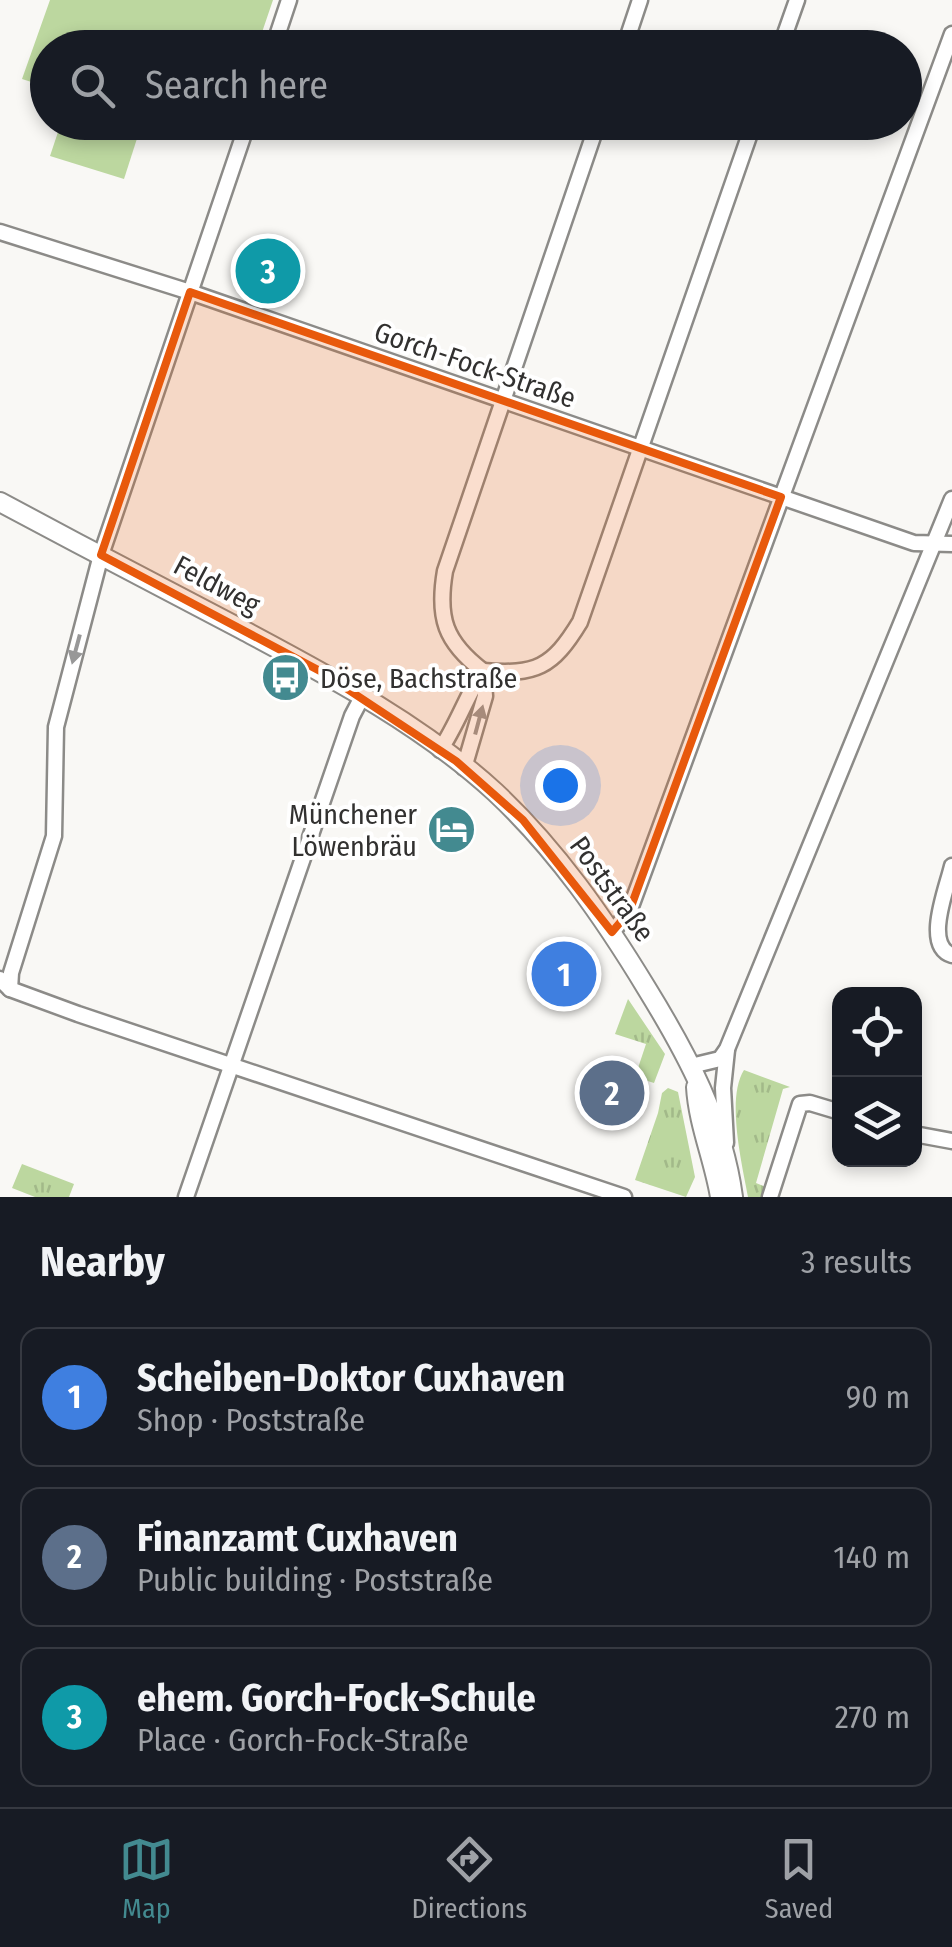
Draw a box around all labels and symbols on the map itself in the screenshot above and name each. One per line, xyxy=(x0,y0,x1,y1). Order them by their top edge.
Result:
pin: 3 xyxy=(236,234,300,308)
street label: Gorch-Fock-Straße xyxy=(370,315,580,415)
street label: Feldweg xyxy=(168,549,266,622)
one-way arrow xyxy=(67,634,83,665)
bus stop icon: Döse, Bachstraße xyxy=(259,652,311,704)
place label: Döse, Bachstraße xyxy=(320,662,517,695)
one-way arrow xyxy=(471,704,487,735)
your location xyxy=(535,760,586,811)
place label: Münchener Löwenbräu xyxy=(289,798,417,863)
hotel icon: Münchener Löwenbräu xyxy=(426,804,478,856)
street label: Poststraße xyxy=(563,830,661,948)
pin: 1 xyxy=(532,936,596,1012)
pin: 2 xyxy=(580,1056,644,1130)

